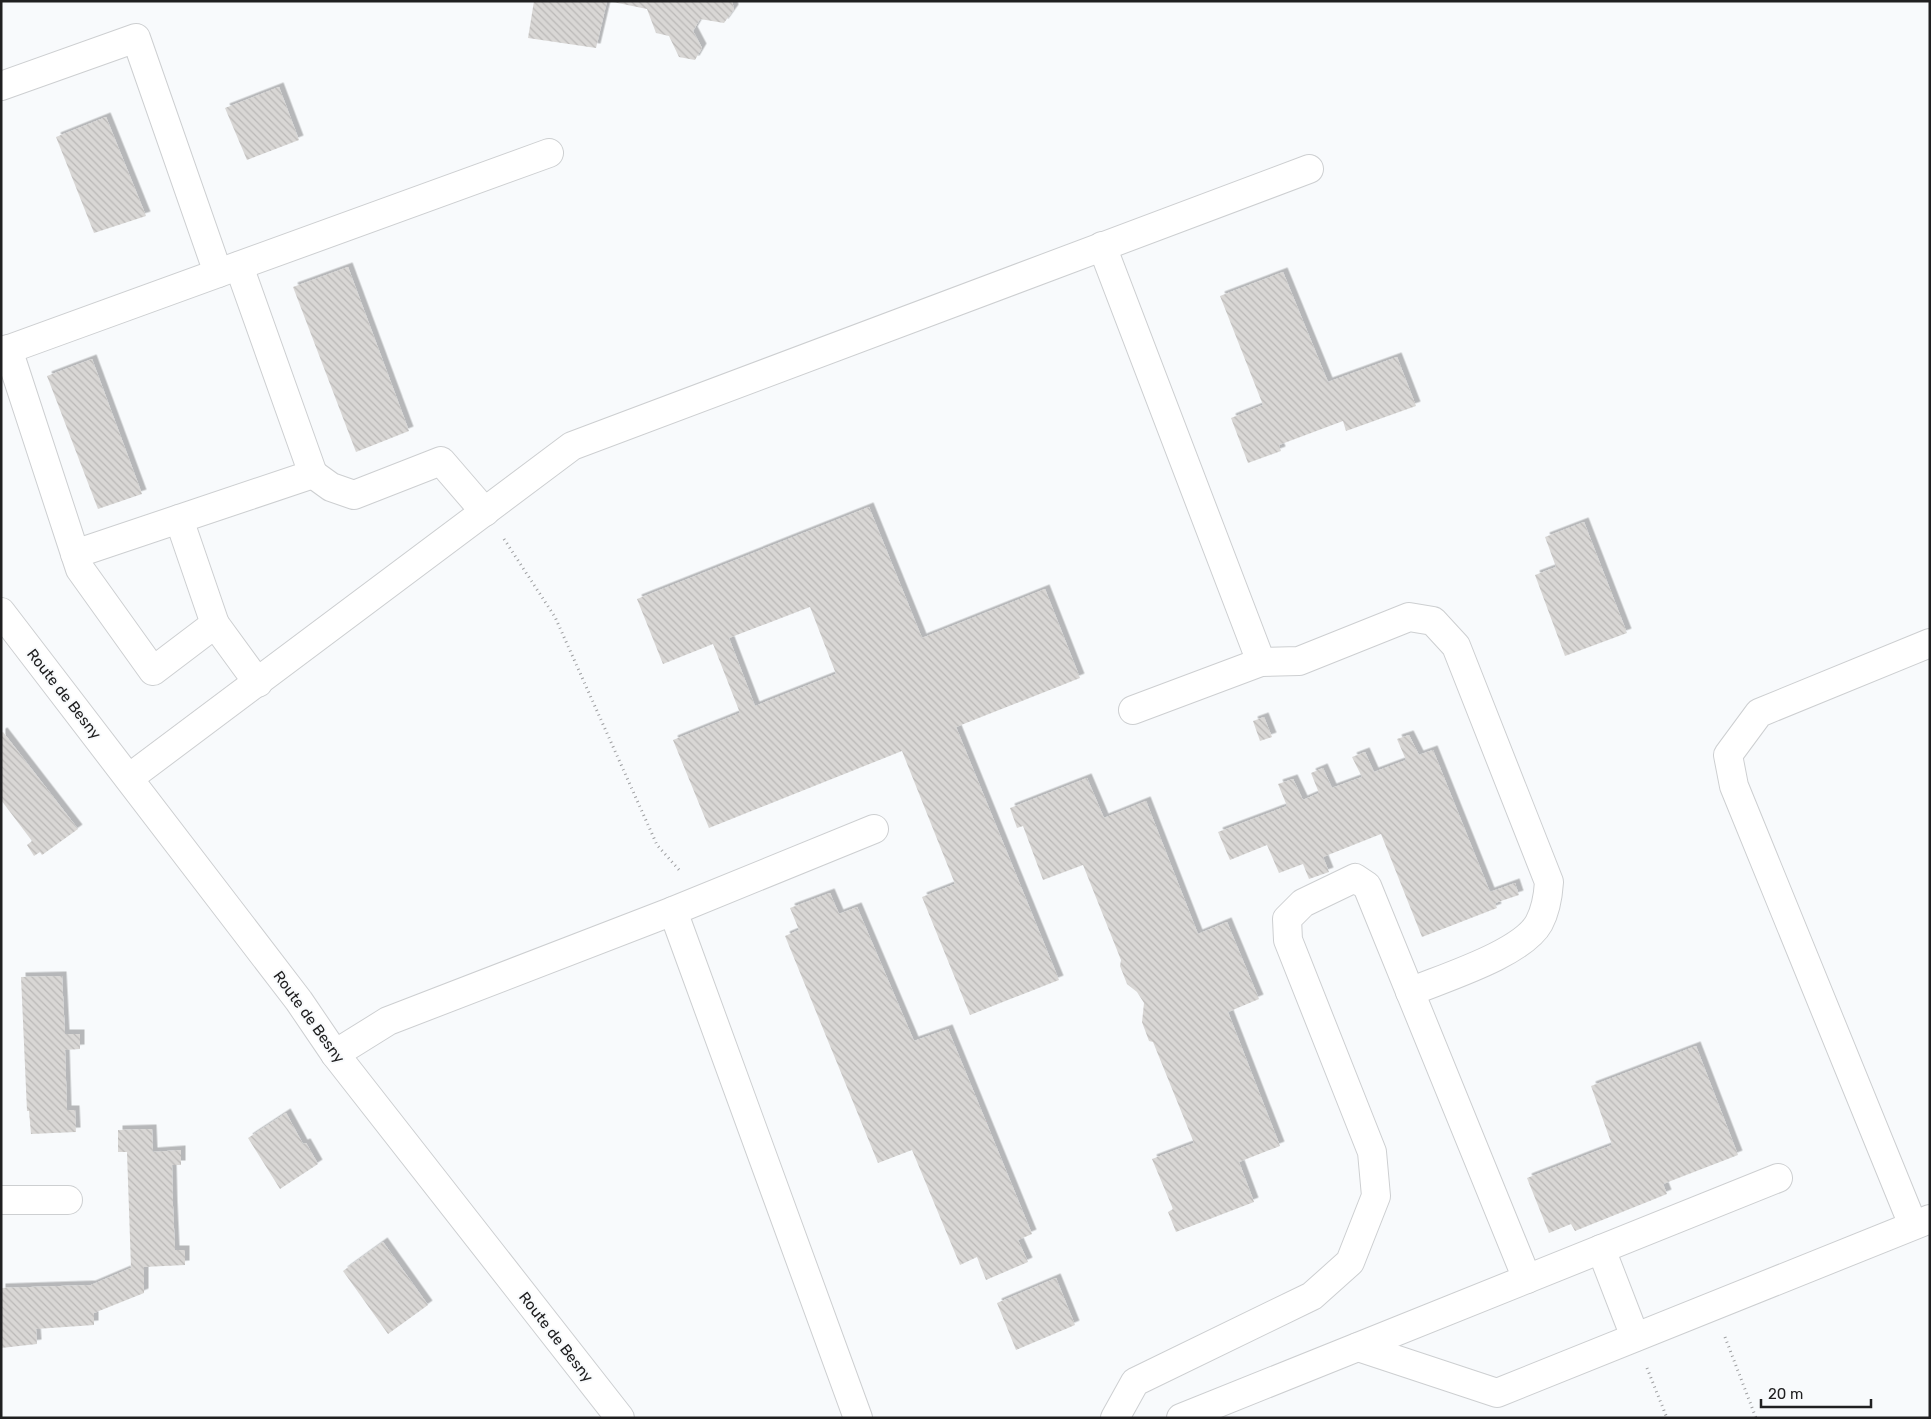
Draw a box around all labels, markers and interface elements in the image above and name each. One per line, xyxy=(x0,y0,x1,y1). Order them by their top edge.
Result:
street label: Route de Besny xyxy=(23,645,105,743)
street label: Route de Besny xyxy=(270,967,348,1067)
street label: Route de Besny xyxy=(515,1288,597,1386)
scale bar xyxy=(1761,1376,1871,1408)
text: 20 m xyxy=(1768,1385,1803,1403)

